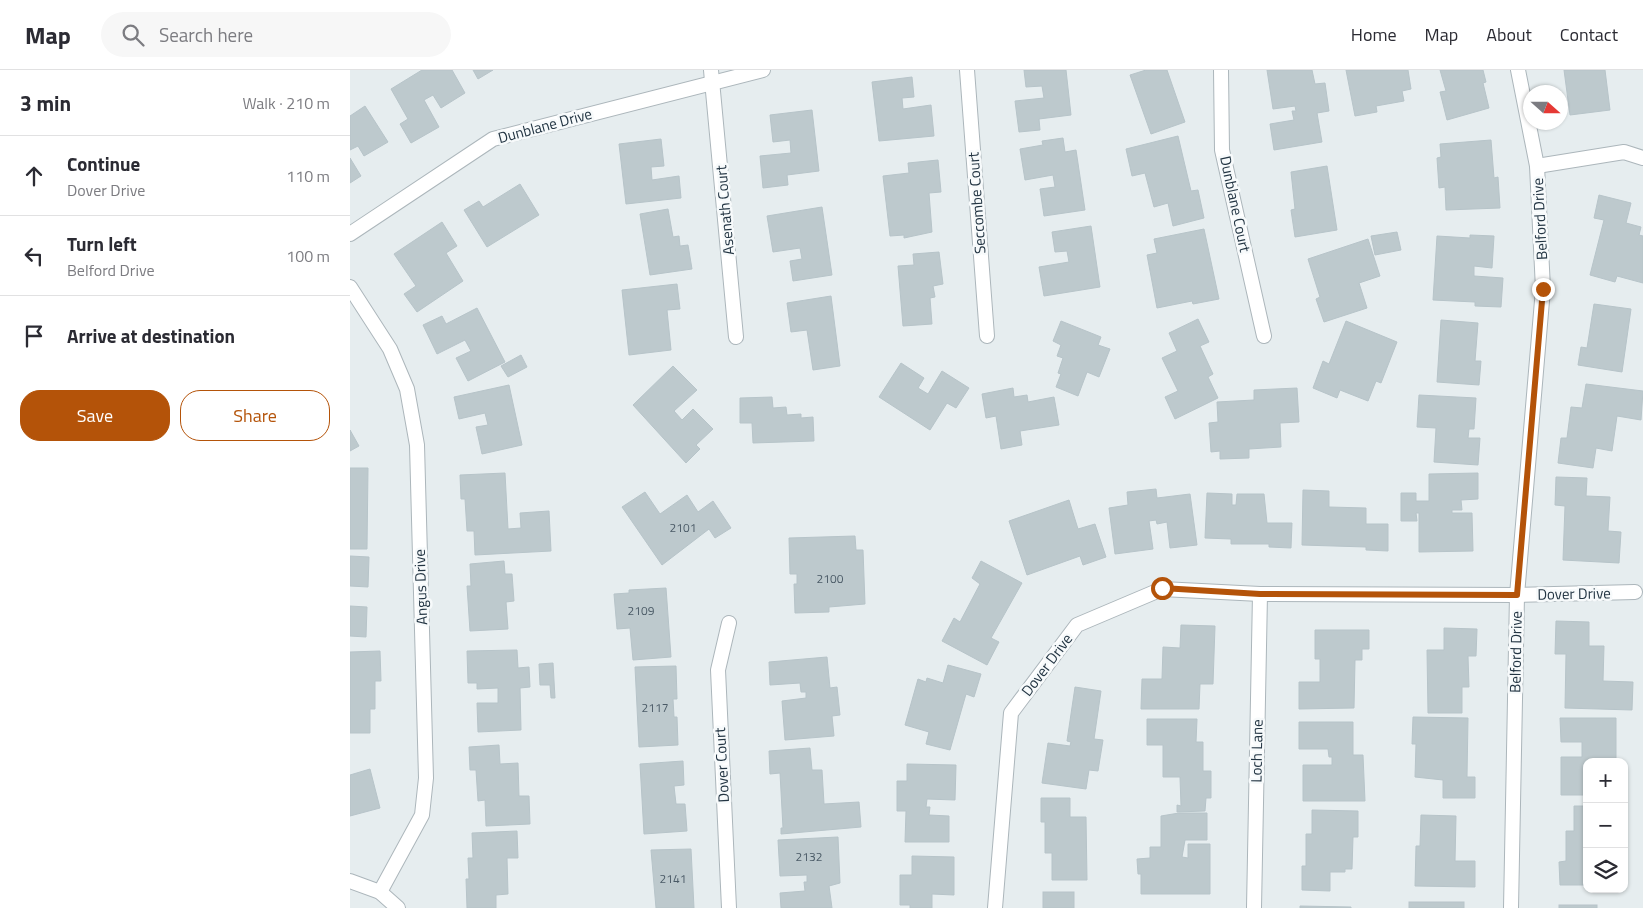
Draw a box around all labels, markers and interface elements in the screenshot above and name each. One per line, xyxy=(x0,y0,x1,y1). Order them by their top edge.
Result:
search box xyxy=(101,12,451,57)
text: Map xyxy=(25,17,71,53)
text: Search here xyxy=(159,20,253,49)
icon: search xyxy=(119,21,147,49)
text: Home xyxy=(1351,21,1397,48)
text: Map xyxy=(1425,21,1458,48)
text: About xyxy=(1486,21,1532,48)
text: Contact xyxy=(1560,21,1618,48)
north arrow xyxy=(1523,85,1568,130)
text: 3 min xyxy=(20,87,71,119)
text: Walk · 210 m xyxy=(242,91,330,115)
street label: Dunblane Drive xyxy=(495,102,594,149)
text: Continue xyxy=(67,149,140,178)
street label: Seccombe Court xyxy=(961,151,992,255)
street label: Dunblane Court xyxy=(1214,154,1257,255)
icon: ahead xyxy=(20,162,48,190)
street label: Asenath Court xyxy=(709,163,740,256)
text: 110 m xyxy=(286,164,330,188)
street label: Belford Drive xyxy=(1526,177,1553,261)
text: Dover Drive xyxy=(67,178,145,202)
text: Turn left xyxy=(67,229,137,258)
icon: left xyxy=(20,242,48,270)
text: 100 m xyxy=(286,244,330,268)
text: Belford Drive xyxy=(67,258,155,282)
route end xyxy=(1532,278,1555,301)
text: Arrive at destination xyxy=(67,321,235,350)
icon: arrive xyxy=(20,322,48,350)
button: Save xyxy=(20,390,170,441)
button: Share xyxy=(180,390,330,441)
house number: 2101 xyxy=(670,518,696,537)
street label: Angus Drive xyxy=(408,549,433,625)
house number: 2100 xyxy=(817,569,844,588)
route start xyxy=(1151,577,1174,600)
street label: Dover Drive xyxy=(1537,581,1611,606)
house number: 2109 xyxy=(628,601,655,620)
street label: Belford Drive xyxy=(1503,611,1528,693)
street label: Dover Drive xyxy=(1015,628,1078,701)
house number: 2117 xyxy=(642,698,668,717)
street label: Loch Lane xyxy=(1244,719,1269,783)
street label: Dover Court xyxy=(708,726,735,803)
map controls xyxy=(1583,758,1628,893)
button: + xyxy=(1583,758,1628,803)
button: − xyxy=(1583,803,1628,848)
house number: 2132 xyxy=(796,847,822,866)
button: layers xyxy=(1583,848,1628,893)
house number: 2141 xyxy=(660,869,686,888)

